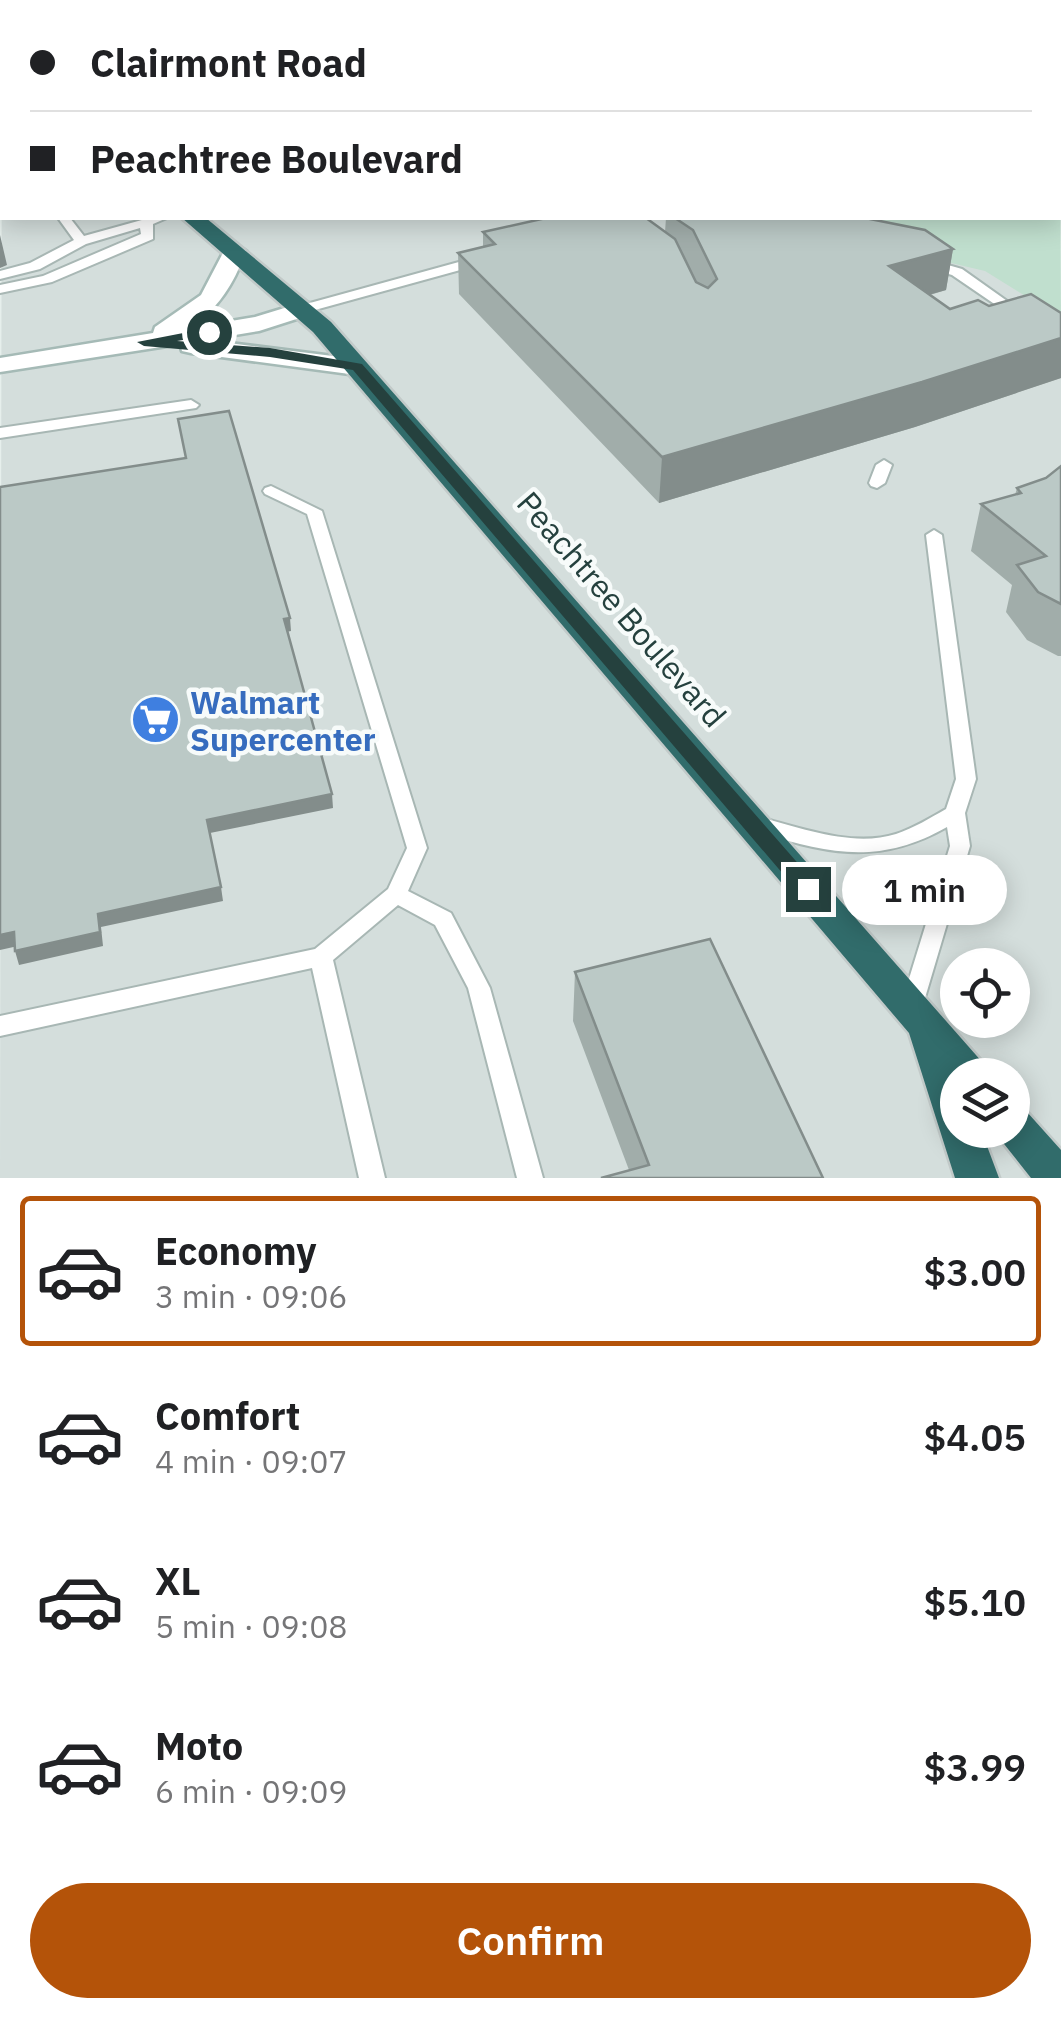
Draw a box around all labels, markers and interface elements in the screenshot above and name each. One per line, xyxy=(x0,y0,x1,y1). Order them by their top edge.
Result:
text: Clairmont Road xyxy=(90,38,367,87)
text: Peachtree Boulevard xyxy=(90,134,463,183)
route start xyxy=(187,310,232,355)
street label: Peachtree Boulevard xyxy=(508,482,736,736)
place label: Walmart Supercenter xyxy=(190,681,376,760)
supermarket icon: Walmart Supercenter xyxy=(129,694,181,746)
callout: 1 min xyxy=(843,854,1008,924)
route end xyxy=(786,867,831,912)
text: 1 min xyxy=(883,869,966,911)
map controls xyxy=(940,948,1030,1148)
button: locate xyxy=(940,948,1030,1038)
button: layers xyxy=(940,1058,1030,1148)
icon: car xyxy=(35,1226,125,1316)
text: Economy xyxy=(155,1226,317,1275)
text: $3.00 xyxy=(923,1247,1026,1296)
text: 3 min · 09:06 xyxy=(155,1275,348,1317)
icon: car xyxy=(35,1391,125,1481)
text: Comfort xyxy=(155,1391,300,1440)
text: $4.05 xyxy=(923,1412,1026,1461)
text: 4 min · 09:07 xyxy=(155,1440,348,1482)
icon: car xyxy=(35,1556,125,1646)
text: XL xyxy=(155,1556,201,1605)
text: $5.10 xyxy=(923,1577,1026,1626)
text: 5 min · 09:08 xyxy=(155,1605,348,1647)
icon: car xyxy=(35,1721,125,1811)
text: Moto xyxy=(155,1721,243,1770)
text: $3.99 xyxy=(923,1742,1026,1791)
text: 6 min · 09:09 xyxy=(155,1770,348,1812)
button: Confirm xyxy=(30,1883,1031,1998)

